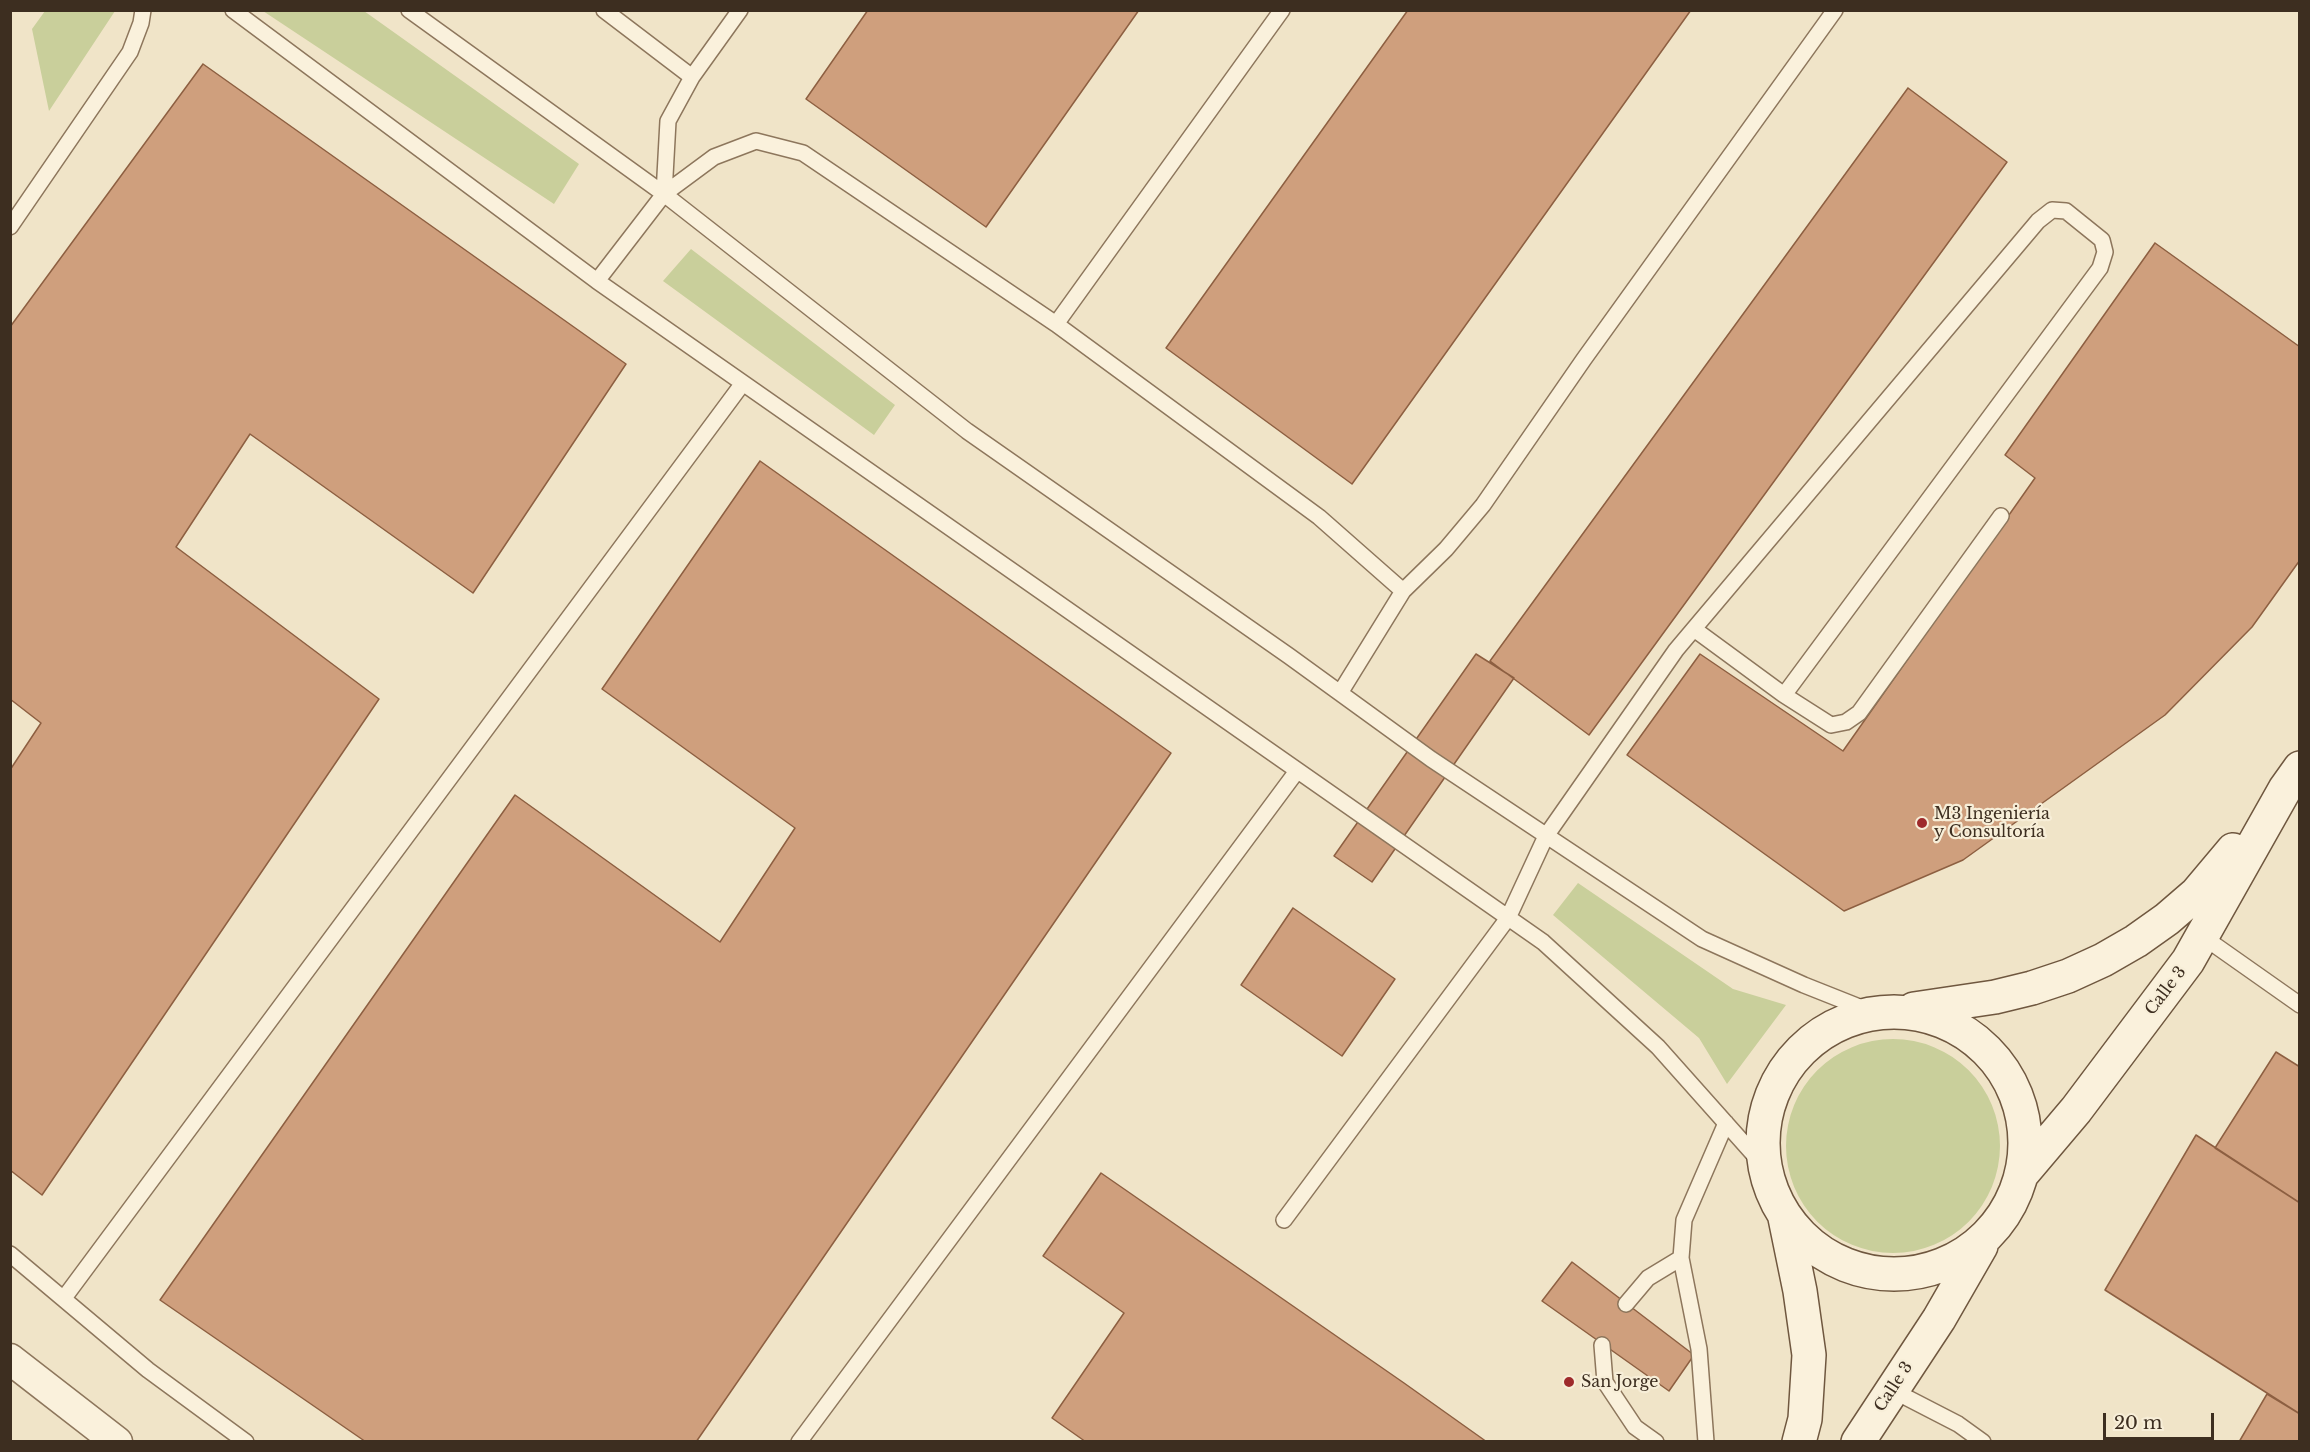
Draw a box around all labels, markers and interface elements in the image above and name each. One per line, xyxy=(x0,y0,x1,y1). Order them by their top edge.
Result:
place label: M3 Ingeniería y Consultoría xyxy=(1934,804,2050,842)
marker: M3 Ingeniería y Consultoría xyxy=(1915,816,1929,830)
street label: Calle 3 xyxy=(2142,963,2190,1019)
street label: Calle 3 xyxy=(1871,1358,1917,1416)
place label: San Jorge xyxy=(1581,1372,1658,1392)
marker: San Jorge xyxy=(1562,1375,1576,1389)
scale bar xyxy=(2106,1401,2217,1439)
text: 20 m xyxy=(2114,1412,2162,1434)

